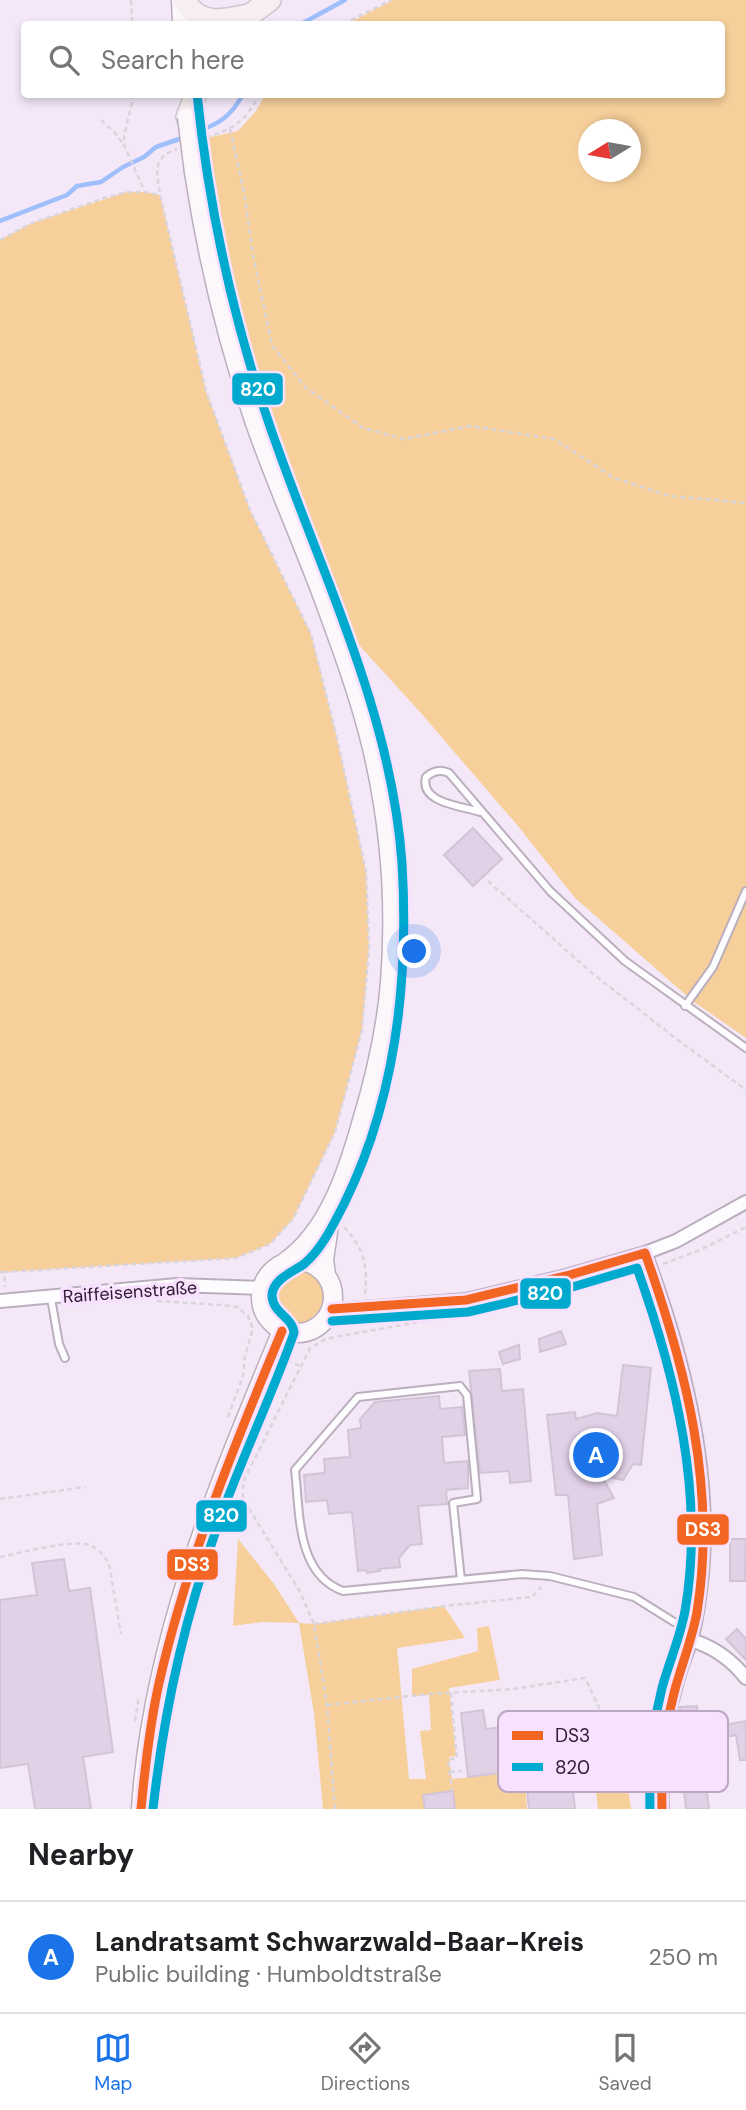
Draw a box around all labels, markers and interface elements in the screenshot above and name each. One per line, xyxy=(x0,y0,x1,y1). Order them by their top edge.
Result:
search box xyxy=(21,21,725,98)
icon: search xyxy=(45,41,83,79)
text: Search here xyxy=(101,43,244,77)
north arrow xyxy=(578,119,641,182)
line badge: 820 xyxy=(231,372,284,406)
text: 820 xyxy=(240,377,276,402)
your location xyxy=(397,934,431,968)
street label: Raiffeisenstraße xyxy=(62,1275,198,1309)
line badge: 820 xyxy=(519,1277,572,1310)
text: 820 xyxy=(527,1281,563,1306)
pin: A xyxy=(573,1429,619,1481)
line badge: 820 xyxy=(195,1499,248,1533)
text: 820 xyxy=(203,1503,239,1528)
line badge: DS3 xyxy=(676,1513,730,1546)
text: DS3 xyxy=(685,1517,721,1542)
line badge: DS3 xyxy=(166,1548,219,1581)
text: DS3 xyxy=(174,1552,210,1577)
legend xyxy=(498,1711,728,1792)
text: DS3 xyxy=(555,1723,590,1748)
text: 820 xyxy=(555,1755,590,1780)
text: Nearby xyxy=(28,1835,134,1874)
text: Landratsamt Schwarzwald-Baar-Kreis xyxy=(95,1925,584,1959)
text: A xyxy=(43,1942,59,1972)
text: 250 m xyxy=(648,1942,718,1972)
text: Public building · Humboldtstraße xyxy=(95,1959,442,1989)
tab: Map xyxy=(94,2029,132,2096)
tab: Directions xyxy=(321,2029,410,2096)
tab: Saved xyxy=(599,2029,652,2096)

